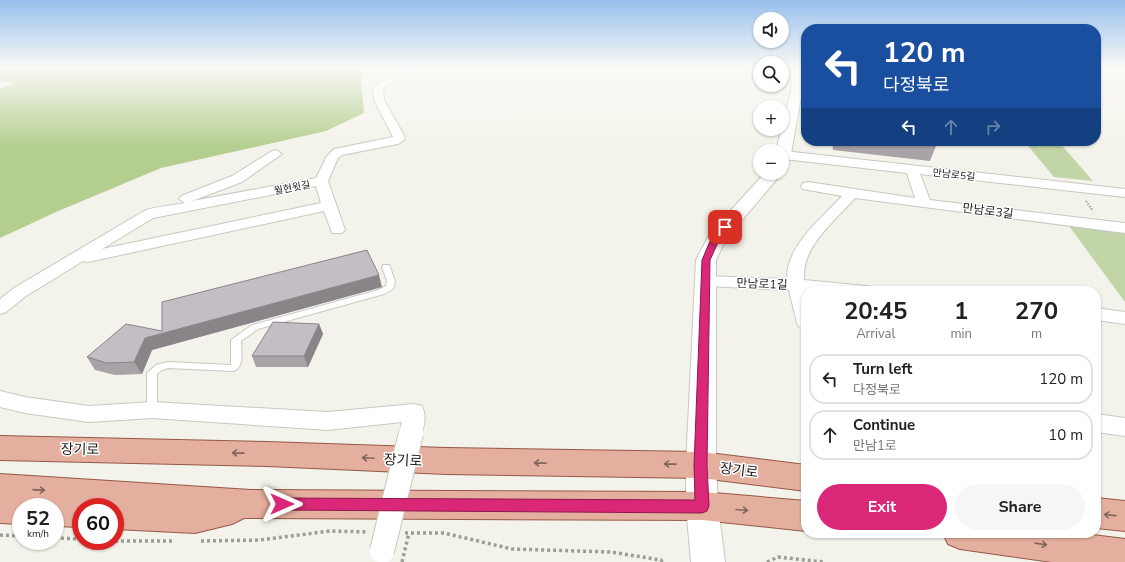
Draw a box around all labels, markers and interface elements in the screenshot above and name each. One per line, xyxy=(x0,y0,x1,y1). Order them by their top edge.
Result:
map controls xyxy=(753,12,789,180)
button: sound xyxy=(753,12,789,48)
text: 120 m xyxy=(883,34,966,72)
icon: left xyxy=(817,40,869,92)
button: search xyxy=(753,56,789,92)
text: 다정북로 xyxy=(883,73,949,97)
button: + xyxy=(753,100,789,136)
icon: left xyxy=(898,116,920,138)
icon: ahead xyxy=(940,116,962,138)
icon: right xyxy=(982,116,1004,138)
button: − xyxy=(753,144,789,180)
street label: 만남로5길 xyxy=(932,166,976,184)
street label: 월현윗길 xyxy=(273,178,312,198)
street label: 만남로3길 xyxy=(962,200,1014,222)
pin xyxy=(708,210,742,244)
icon: arrive xyxy=(714,216,736,238)
street label: 만남로1길 xyxy=(736,275,788,293)
text: 20:45 xyxy=(844,295,907,327)
text: 1 xyxy=(954,295,968,327)
text: 270 xyxy=(1015,295,1058,327)
text: Arrival xyxy=(856,325,895,343)
text: min xyxy=(950,325,972,343)
text: m xyxy=(1031,325,1042,343)
text: Turn left xyxy=(853,359,912,379)
icon: left xyxy=(819,368,841,390)
text: 120 m xyxy=(1039,369,1083,389)
text: 다정북로 xyxy=(853,381,901,399)
text: Continue xyxy=(853,415,915,435)
icon: ahead xyxy=(819,424,841,446)
text: 10 m xyxy=(1048,425,1083,445)
text: 만남1로 xyxy=(853,437,897,455)
street label: 장기로 xyxy=(61,440,100,459)
one-way arrow xyxy=(232,449,245,457)
street label: 장기로 xyxy=(383,450,423,471)
one-way arrow xyxy=(362,454,375,462)
one-way arrow xyxy=(534,459,547,467)
street label: 장기로 xyxy=(719,459,759,482)
one-way arrow xyxy=(664,461,677,468)
position arrow xyxy=(261,483,303,525)
button: Exit xyxy=(817,484,947,530)
button: Share xyxy=(955,484,1085,530)
one-way arrow xyxy=(32,487,45,494)
speed limit sign: 60 xyxy=(72,498,124,550)
text: 52 xyxy=(26,505,50,532)
one-way arrow xyxy=(735,507,748,514)
one-way arrow xyxy=(1104,511,1117,518)
text: km/h xyxy=(27,527,49,541)
one-way arrow xyxy=(1034,540,1047,548)

